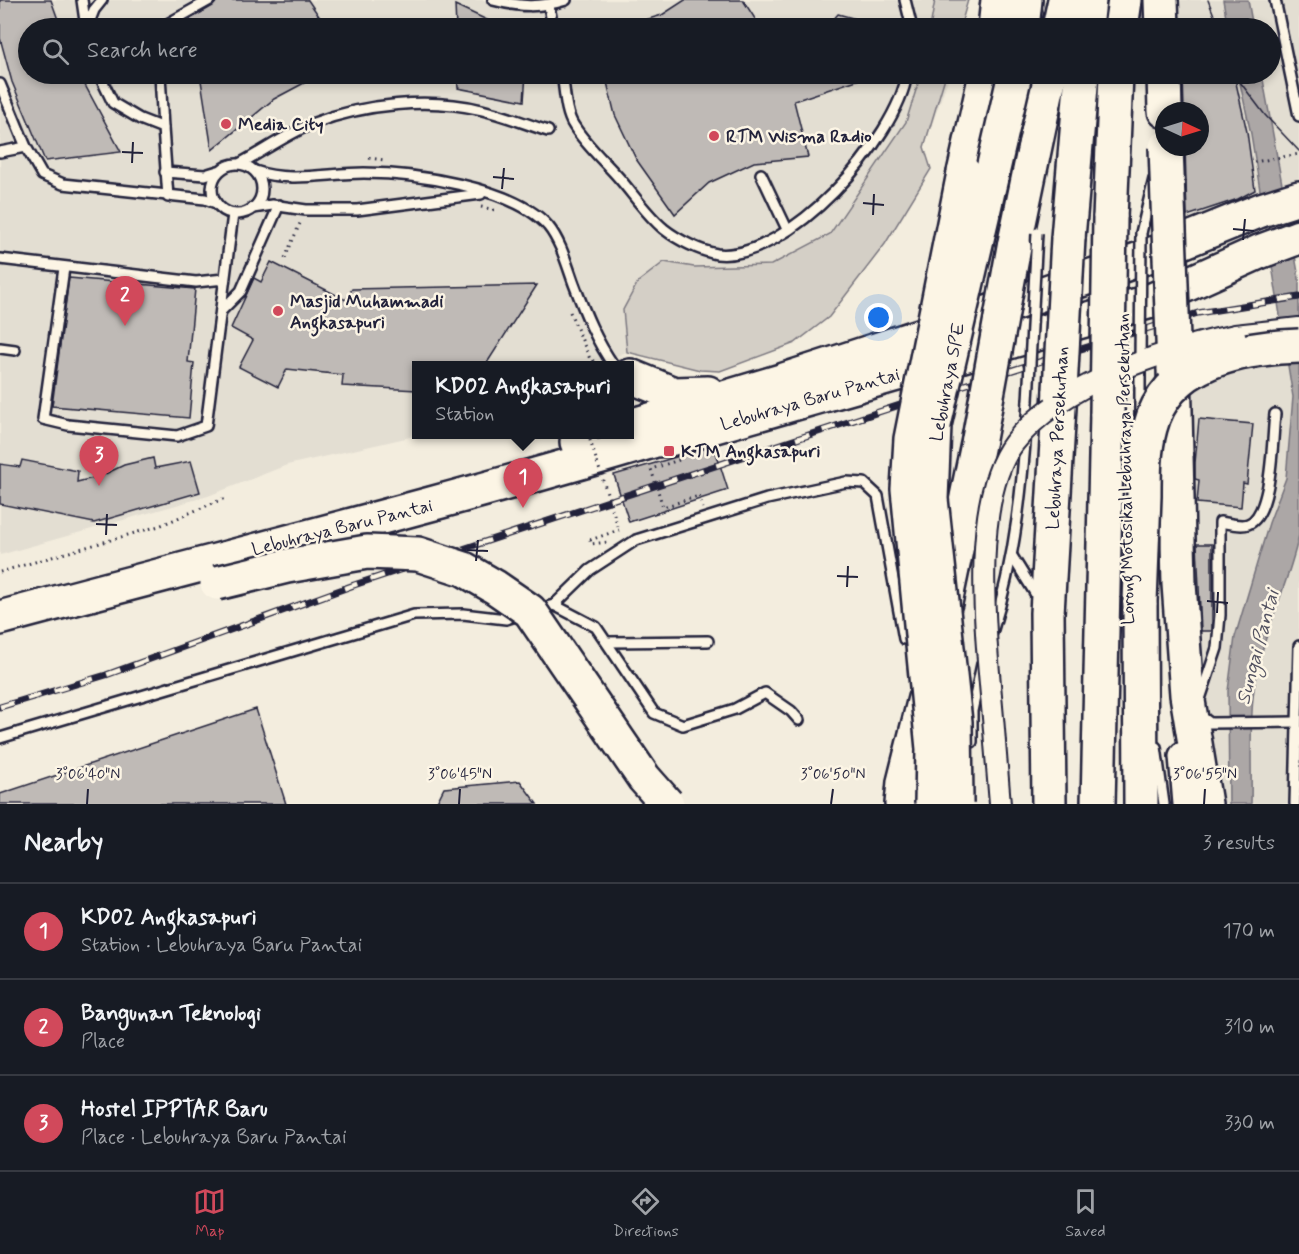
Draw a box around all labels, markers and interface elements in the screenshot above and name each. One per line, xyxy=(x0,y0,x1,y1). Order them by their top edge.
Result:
search box xyxy=(18,18,1281,84)
icon: search xyxy=(39,35,72,68)
text: Search here xyxy=(87,37,198,65)
north arrow xyxy=(1155,102,1209,156)
place label: Media City xyxy=(238,113,323,137)
marker: Media City xyxy=(219,117,233,131)
place label: RTM Wisma Radio xyxy=(726,125,872,149)
marker: RTM Wisma Radio xyxy=(707,129,721,143)
pin: 2 xyxy=(106,276,144,326)
place label: Masjid Muhammadi Angkasapuri xyxy=(290,290,443,337)
your location xyxy=(864,303,893,332)
marker: Masjid Muhammadi Angkasapuri xyxy=(271,304,285,318)
street label: Lorong Motosikal Lebuhraya Persekutuan xyxy=(1111,313,1143,625)
street label: Lebuhraya SPE xyxy=(925,321,971,444)
street label: Lebuhraya Persekutuan xyxy=(1041,346,1075,530)
popup xyxy=(412,361,634,439)
street label: Lebuhraya Baru Pantai xyxy=(718,363,903,437)
text: KD02 Angkasapuri xyxy=(435,373,611,401)
text: Station xyxy=(435,401,494,428)
pin: 3 xyxy=(80,436,118,486)
place label: KTM Angkasapuri xyxy=(681,440,820,466)
marker: KTM Angkasapuri xyxy=(662,444,676,458)
pin: 1 xyxy=(504,458,542,508)
street label: Lebuhraya Baru Pantai xyxy=(249,494,435,562)
water label: Sungai Pantai xyxy=(1230,585,1289,708)
text: 3°06'40"N xyxy=(56,765,120,785)
text: 3°06'45"N xyxy=(428,765,492,785)
text: 3°06'50"N xyxy=(801,765,865,785)
text: 3°06'55"N xyxy=(1173,765,1237,785)
text: Nearby xyxy=(24,826,103,860)
text: 3 results xyxy=(1203,830,1275,857)
text: KD02 Angkasapuri xyxy=(81,904,257,932)
text: 1 xyxy=(39,918,48,945)
text: 170 m xyxy=(1223,918,1275,945)
text: Station · Lebuhraya Baru Pantai xyxy=(81,932,362,959)
text: Bangunan Teknologi xyxy=(81,1000,261,1028)
text: 2 xyxy=(39,1014,48,1041)
text: 310 m xyxy=(1224,1014,1275,1041)
text: Place xyxy=(81,1028,125,1055)
text: Hostel IPPTAR Baru xyxy=(81,1096,268,1124)
text: 3 xyxy=(39,1110,48,1137)
text: 330 m xyxy=(1224,1110,1275,1137)
text: Place · Lebuhraya Baru Pantai xyxy=(81,1124,346,1151)
tab: Map xyxy=(193,1185,226,1242)
tab: Directions xyxy=(613,1185,679,1242)
tab: Saved xyxy=(1065,1185,1106,1242)

